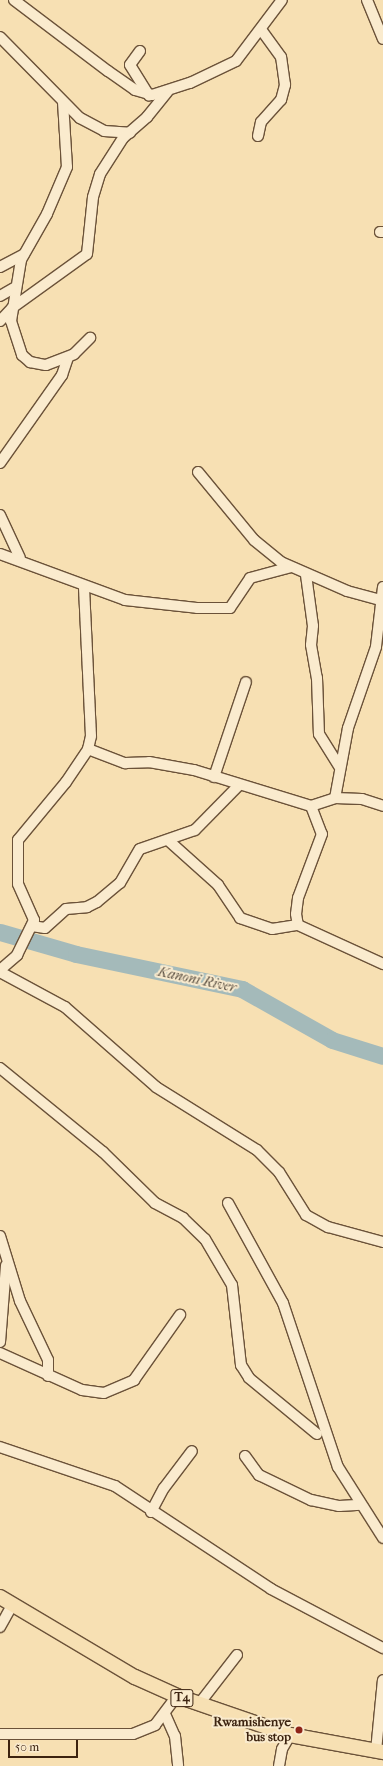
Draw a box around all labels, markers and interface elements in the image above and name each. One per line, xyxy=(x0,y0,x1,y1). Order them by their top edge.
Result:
water label: Kanoni River xyxy=(156,964,238,996)
road number: T4 xyxy=(170,1688,194,1708)
place label: Rwamishenye bus stop xyxy=(213,1715,291,1746)
marker: Rwamishenye bus stop xyxy=(294,1725,304,1735)
scale bar xyxy=(10,1732,80,1758)
text: 50 m xyxy=(15,1740,39,1754)

